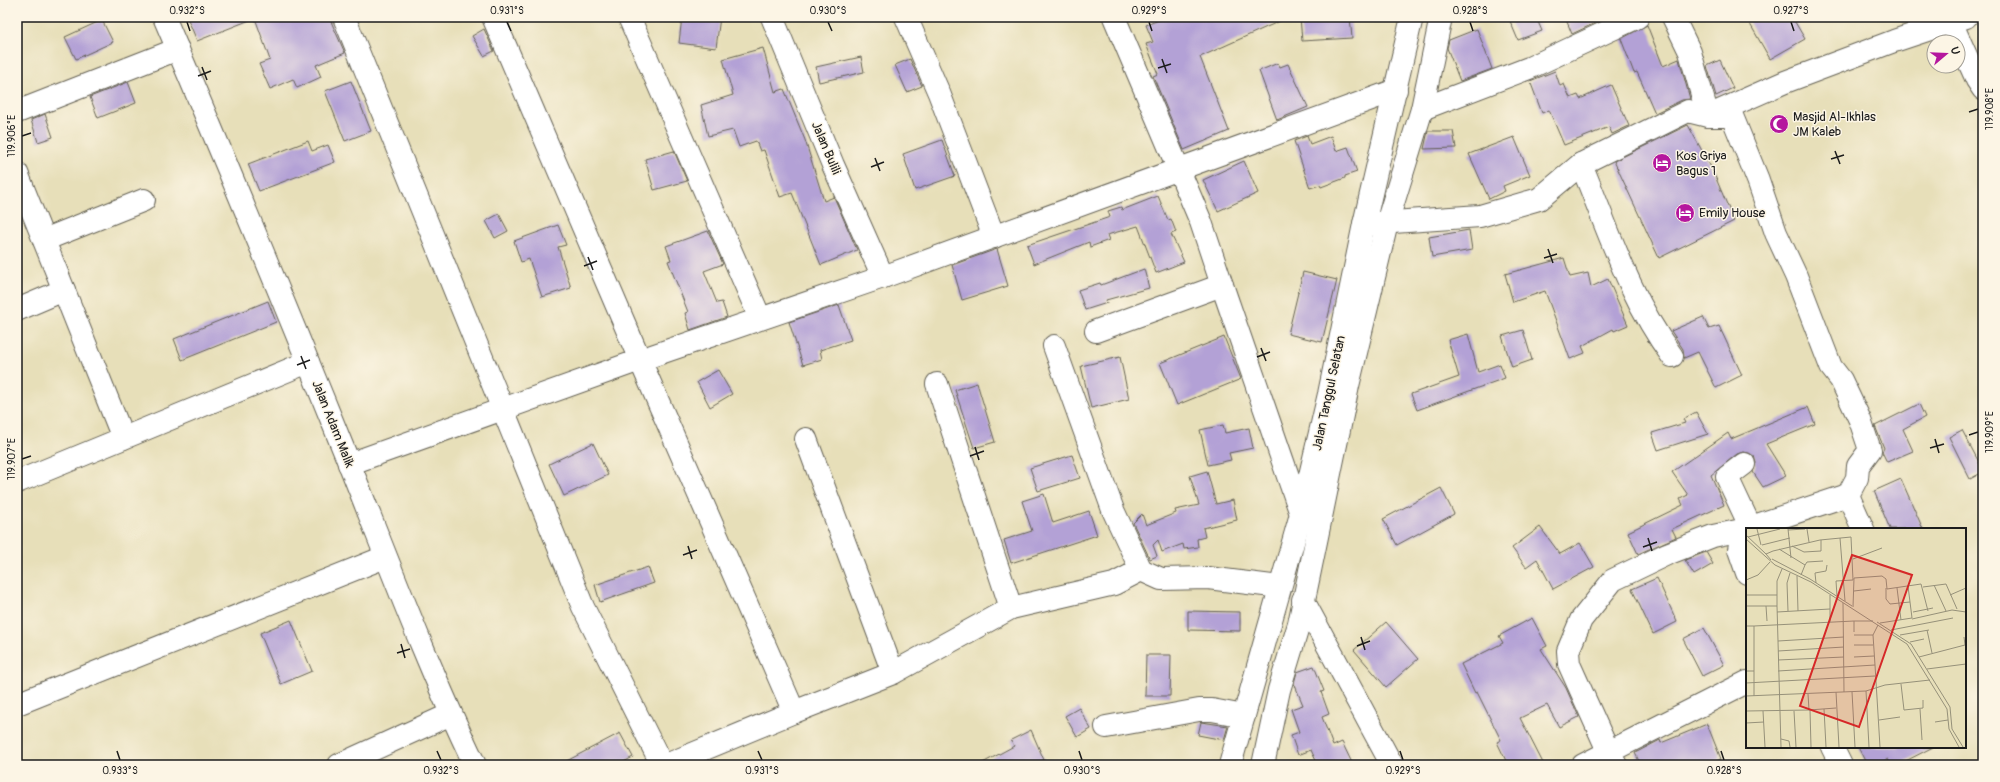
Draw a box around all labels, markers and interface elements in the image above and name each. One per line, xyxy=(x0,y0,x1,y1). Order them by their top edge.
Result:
text: 0.932°S xyxy=(169,5,205,17)
text: 0.931°S xyxy=(490,5,524,17)
text: 0.930°S xyxy=(810,5,847,17)
text: 0.929°S xyxy=(1131,5,1167,17)
text: 0.928°S xyxy=(1452,5,1488,17)
text: 0.927°S xyxy=(1773,5,1809,17)
north arrow xyxy=(1926,34,1966,74)
text: U xyxy=(1948,45,1962,56)
text: 119.908°E xyxy=(1984,88,1996,130)
place label: Masjid Al-Ikhlas JM Kaleb xyxy=(1793,109,1876,140)
mosque icon: Masjid Al-Ikhlas JM Kaleb xyxy=(1768,113,1790,135)
text: 119.906°E xyxy=(6,115,18,157)
street label: Jalan Bulili xyxy=(808,119,844,177)
place label: Kos Griya Bagus 1 xyxy=(1676,148,1727,179)
hotel icon: Kos Griya Bagus 1 xyxy=(1651,152,1673,174)
hotel icon: Emily House xyxy=(1674,202,1696,224)
place label: Emily House xyxy=(1699,205,1766,221)
street label: Jalan Tanggul Selatan xyxy=(1309,334,1349,452)
street label: Jalan Adam Malik xyxy=(308,378,358,470)
text: 119.909°E xyxy=(1984,411,1996,453)
text: 119.907°E xyxy=(6,438,18,480)
inset map xyxy=(1746,528,1966,748)
text: 0.933°S xyxy=(102,765,138,777)
text: 0.932°S xyxy=(423,765,459,777)
text: 0.931°S xyxy=(745,765,779,777)
text: 0.930°S xyxy=(1064,765,1101,777)
text: 0.929°S xyxy=(1385,765,1421,777)
text: 0.928°S xyxy=(1706,765,1742,777)

